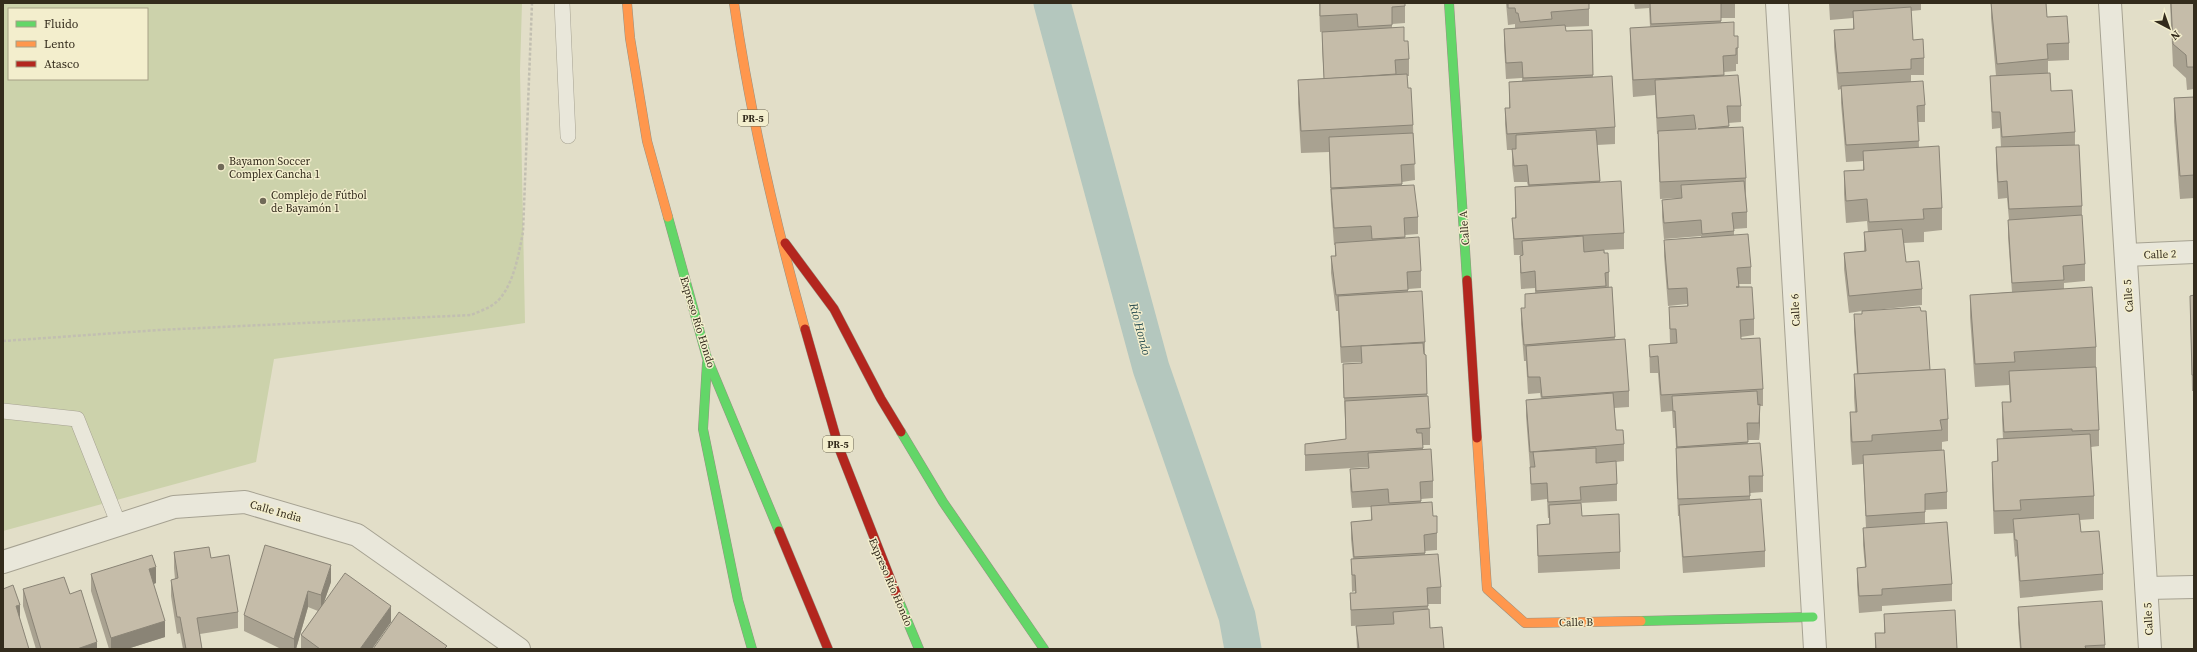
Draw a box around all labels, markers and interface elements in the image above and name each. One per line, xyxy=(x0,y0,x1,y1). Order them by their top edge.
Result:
legend xyxy=(8,8,148,80)
north arrow xyxy=(2149,8,2189,48)
text: Fluido xyxy=(44,16,79,32)
text: N xyxy=(2167,27,2183,43)
text: Lento xyxy=(44,36,75,52)
text: Atasco xyxy=(44,56,80,72)
road number: PR-5 xyxy=(738,110,768,126)
place label: Bayamon Soccer Complex Cancha 1 xyxy=(229,154,320,182)
marker: Bayamon Soccer Complex Cancha 1 xyxy=(216,162,226,172)
place label: Complejo de Fútbol de Bayamón 1 xyxy=(271,188,367,216)
marker: Complejo de Fútbol de Bayamón 1 xyxy=(258,196,268,206)
street label: Calle A xyxy=(1456,210,1473,246)
street label: Calle 2 xyxy=(2143,246,2177,263)
street label: Expreso Río Hondo xyxy=(677,275,719,370)
street label: Calle 5 xyxy=(2120,279,2137,313)
street label: Calle 6 xyxy=(1787,293,1804,327)
water label: Río Hondo xyxy=(1125,300,1155,357)
road number: PR-5 xyxy=(823,436,853,452)
street label: Calle India xyxy=(248,497,304,526)
street label: Expreso Río Hondo xyxy=(865,536,916,629)
street label: Calle 5 xyxy=(2140,602,2157,636)
street label: Calle B xyxy=(1559,615,1593,630)

